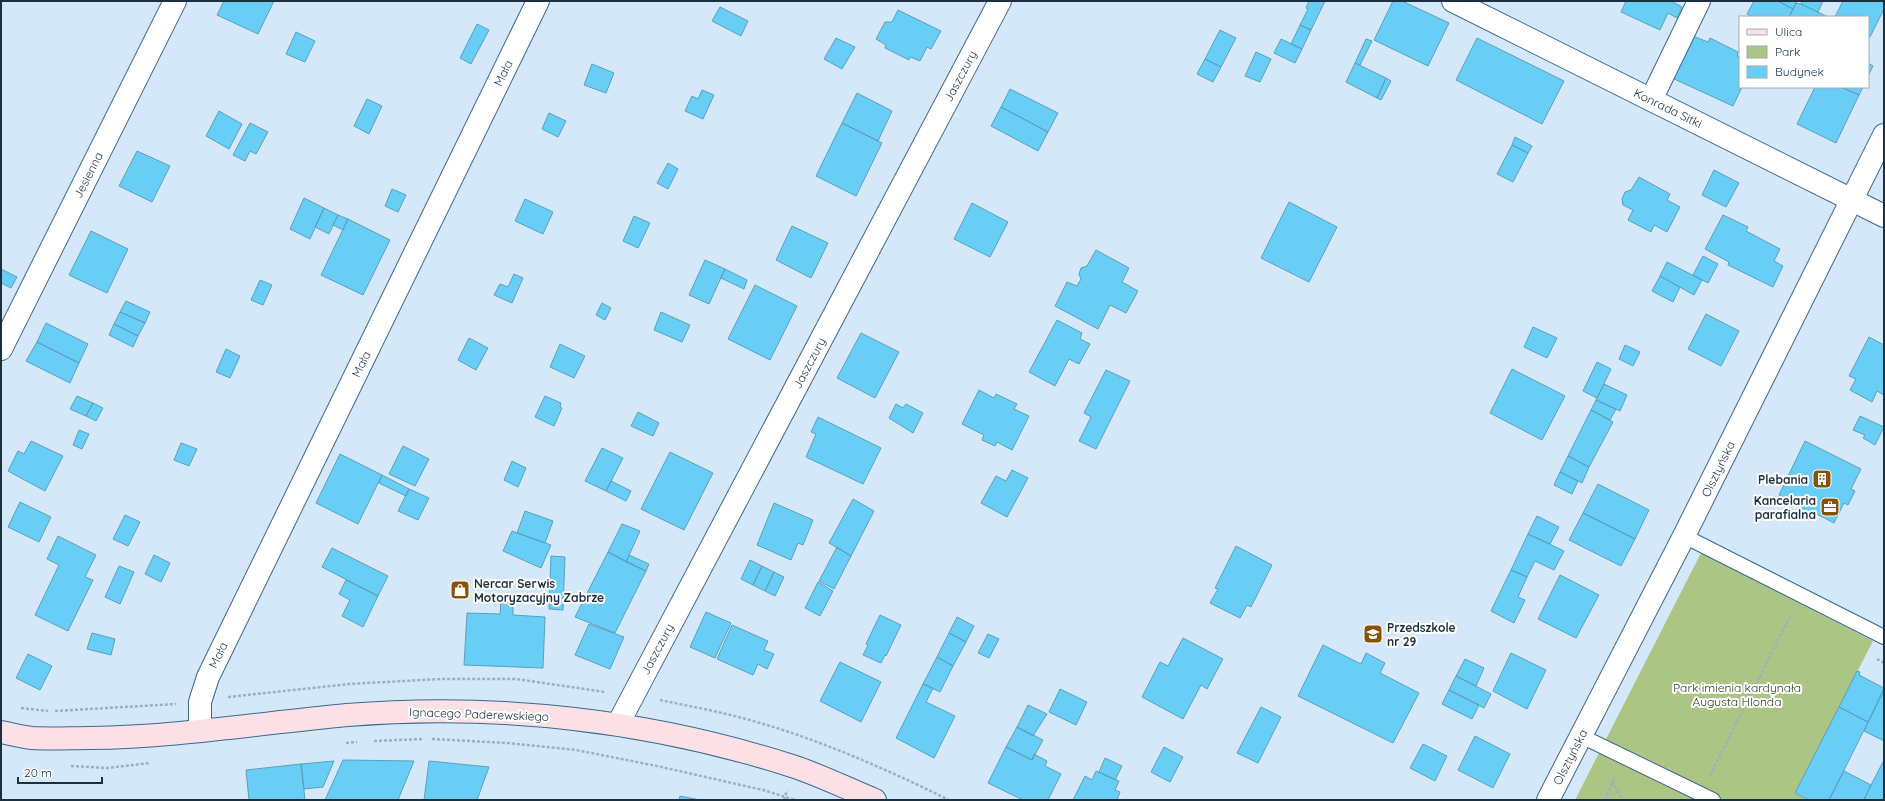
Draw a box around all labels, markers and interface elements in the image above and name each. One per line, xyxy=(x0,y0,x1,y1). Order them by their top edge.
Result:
legend xyxy=(1739,16,1869,88)
text: Ulica xyxy=(1775,24,1802,39)
text: Park xyxy=(1775,44,1800,59)
street label: Jaszczury xyxy=(940,48,980,104)
street label: Mała xyxy=(490,57,516,89)
text: Budynek xyxy=(1775,64,1824,79)
street label: Konrada Sitki xyxy=(1631,85,1705,131)
street label: Jesienna xyxy=(70,149,106,201)
street label: Jaszczury xyxy=(789,335,829,391)
street label: Mała xyxy=(348,348,374,380)
street label: Olsztyńska xyxy=(1698,439,1738,499)
building icon: Plebania xyxy=(1811,468,1833,490)
place label: Plebania xyxy=(1758,472,1808,487)
place label: Kancelaria parafialna xyxy=(1754,493,1816,522)
office icon: Kancelaria parafialna xyxy=(1819,496,1841,518)
place label: Nercar Serwis Motoryzacyjny Zabrze xyxy=(474,576,604,605)
shop icon: Nercar Serwis Motoryzacyjny Zabrze xyxy=(449,579,471,601)
place label: Przedszkole nr 29 xyxy=(1387,620,1456,649)
street label: Jaszczury xyxy=(637,621,677,677)
school or university icon: Przedszkole nr 29 xyxy=(1362,623,1384,645)
street label: Mała xyxy=(205,639,231,671)
park label: Park imienia kardynała Augusta Hlonda xyxy=(1673,680,1801,709)
street label: Ignacego Paderewskiego xyxy=(409,704,549,724)
street label: Olsztyńska xyxy=(1550,727,1590,787)
scale bar xyxy=(18,759,102,785)
text: 20 m xyxy=(24,765,52,780)

